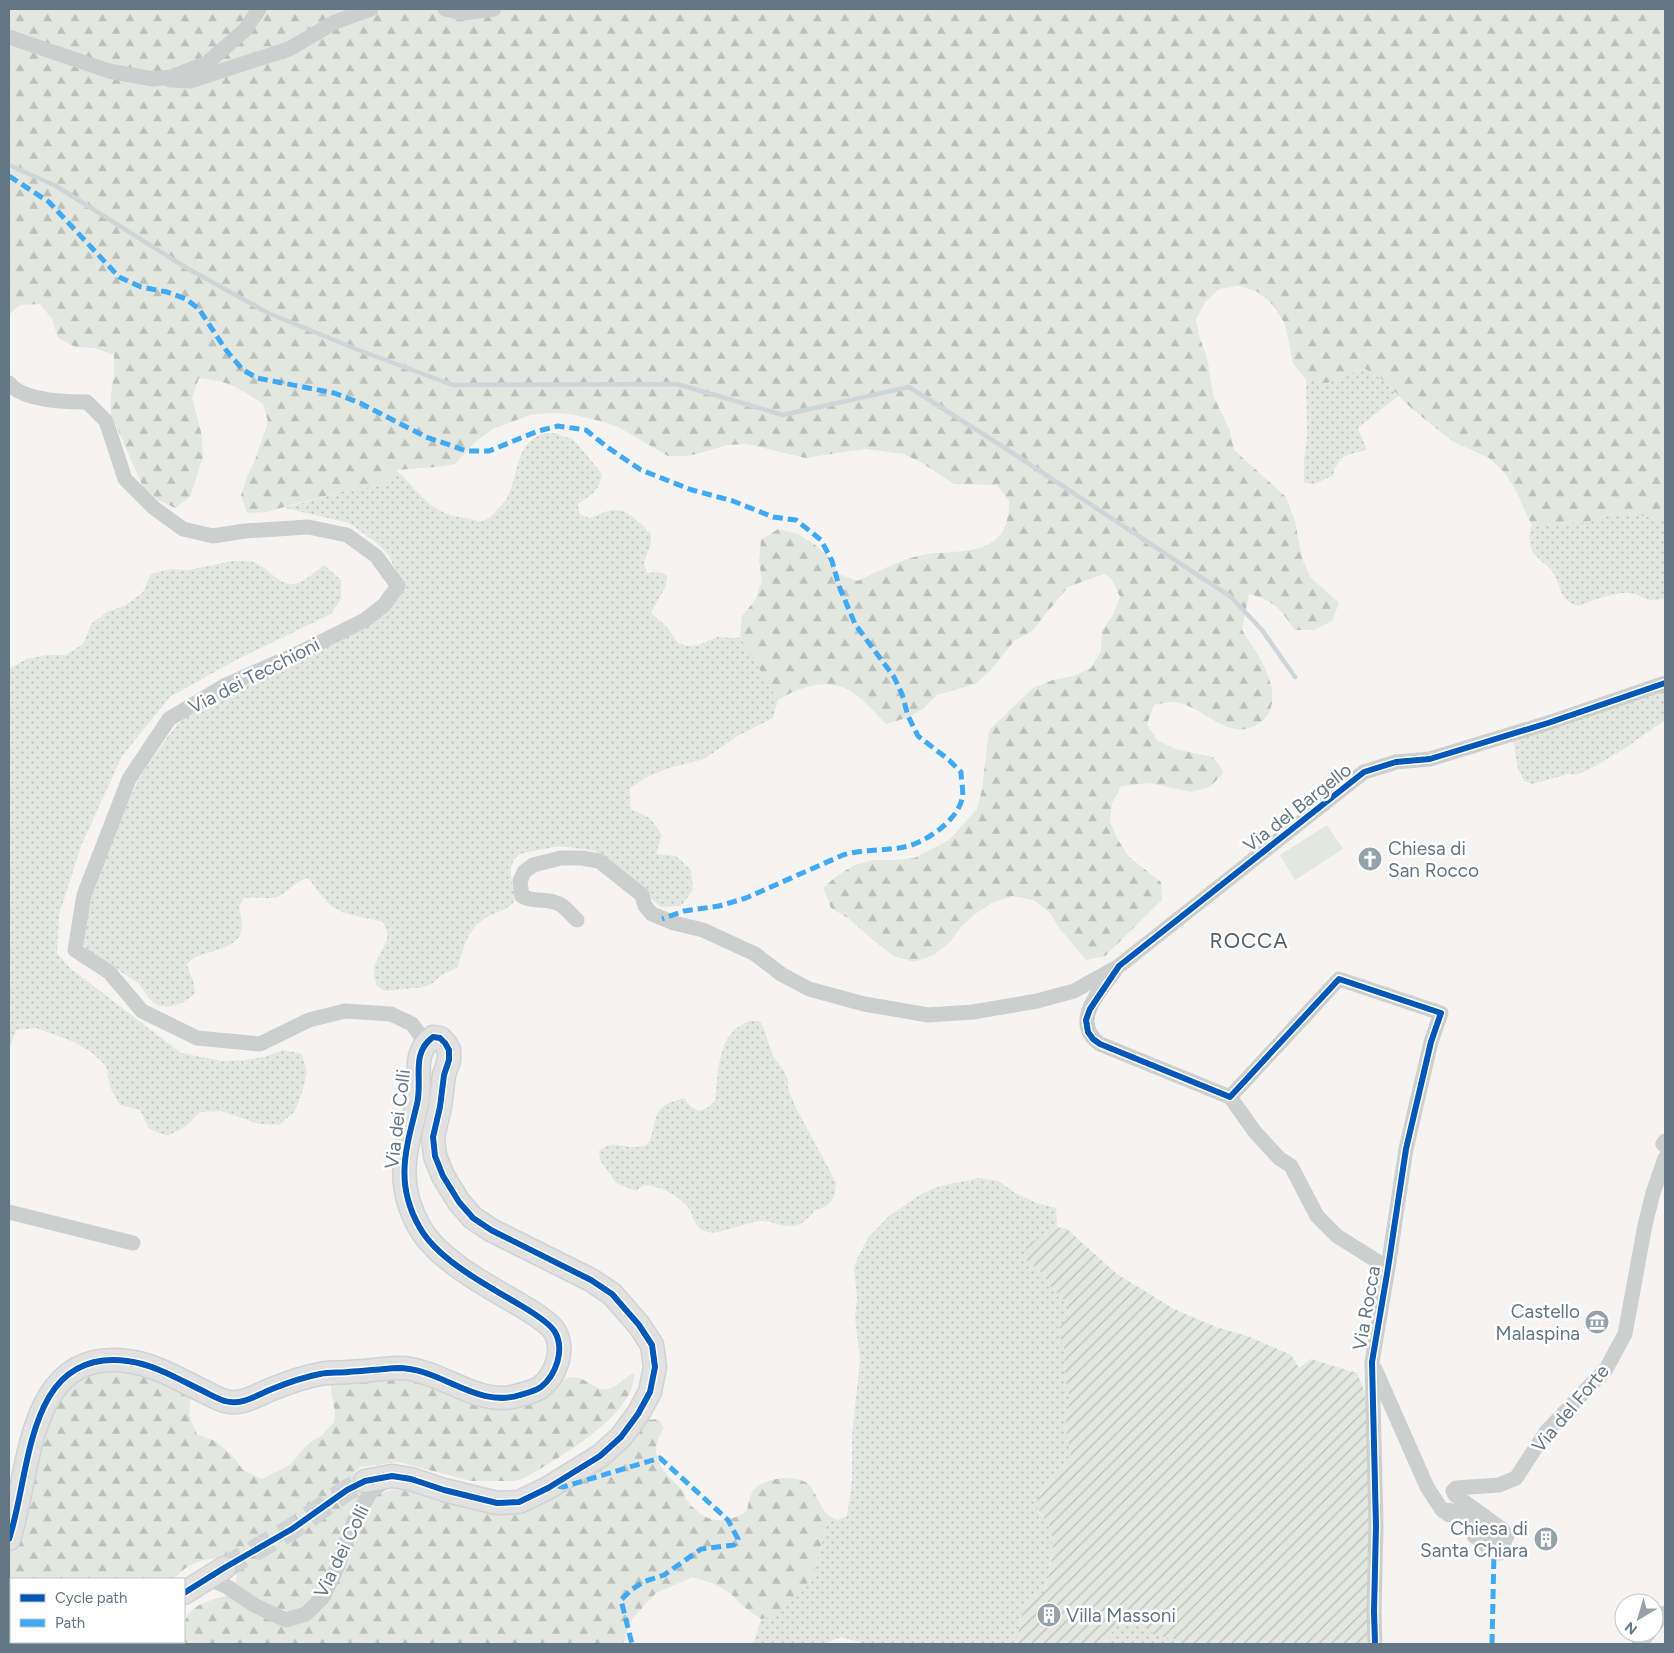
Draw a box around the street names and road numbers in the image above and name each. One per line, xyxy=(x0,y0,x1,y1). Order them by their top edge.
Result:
street label: Via dei Tecchioni xyxy=(185,633,324,718)
street label: Via del Bargello xyxy=(1239,758,1356,857)
street label: Via dei Colli xyxy=(380,1068,415,1170)
street label: Via Rocca xyxy=(1348,1264,1385,1352)
street label: Via del Forte xyxy=(1527,1360,1614,1457)
street label: Via dei Colli xyxy=(309,1501,374,1601)

